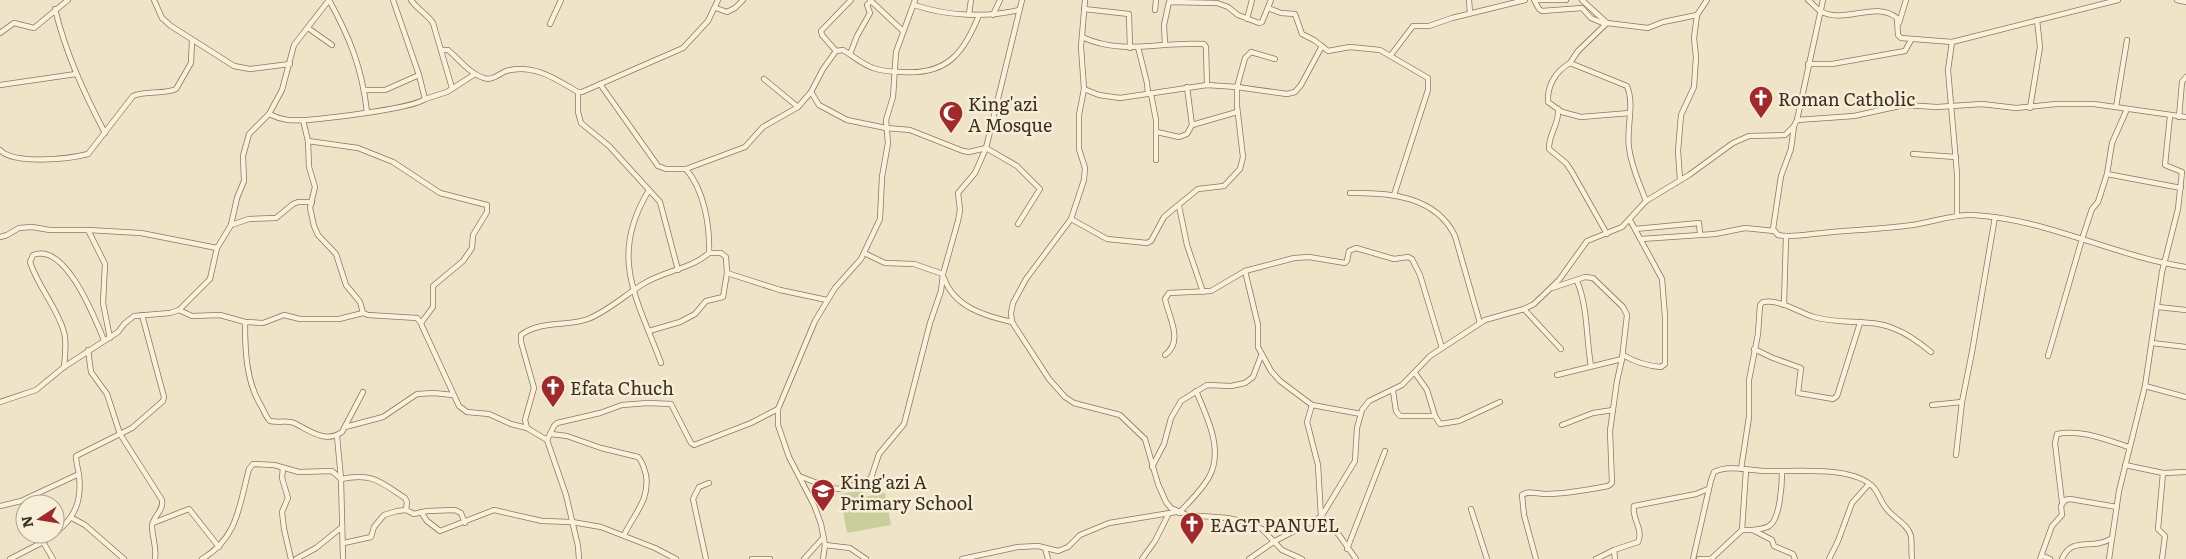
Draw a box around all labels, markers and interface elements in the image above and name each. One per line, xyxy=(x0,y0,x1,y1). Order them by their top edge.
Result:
church icon: Roman Catholic xyxy=(1748,85,1774,119)
place label: Roman Catholic xyxy=(1778,85,1915,112)
place label: King'azi A Mosque xyxy=(968,90,1052,138)
mosque icon: King'azi A Mosque xyxy=(938,100,964,134)
church icon: Efata Chuch xyxy=(540,374,566,408)
place label: Efata Chuch xyxy=(570,374,674,401)
place label: King'azi A Primary School xyxy=(840,468,973,516)
school or university icon: King'azi A Primary School xyxy=(810,478,836,512)
north arrow xyxy=(15,494,65,544)
church icon: EAGT PANUEL xyxy=(1179,511,1205,545)
place label: EAGT PANUEL xyxy=(1210,511,1340,538)
text: N xyxy=(15,514,37,530)

